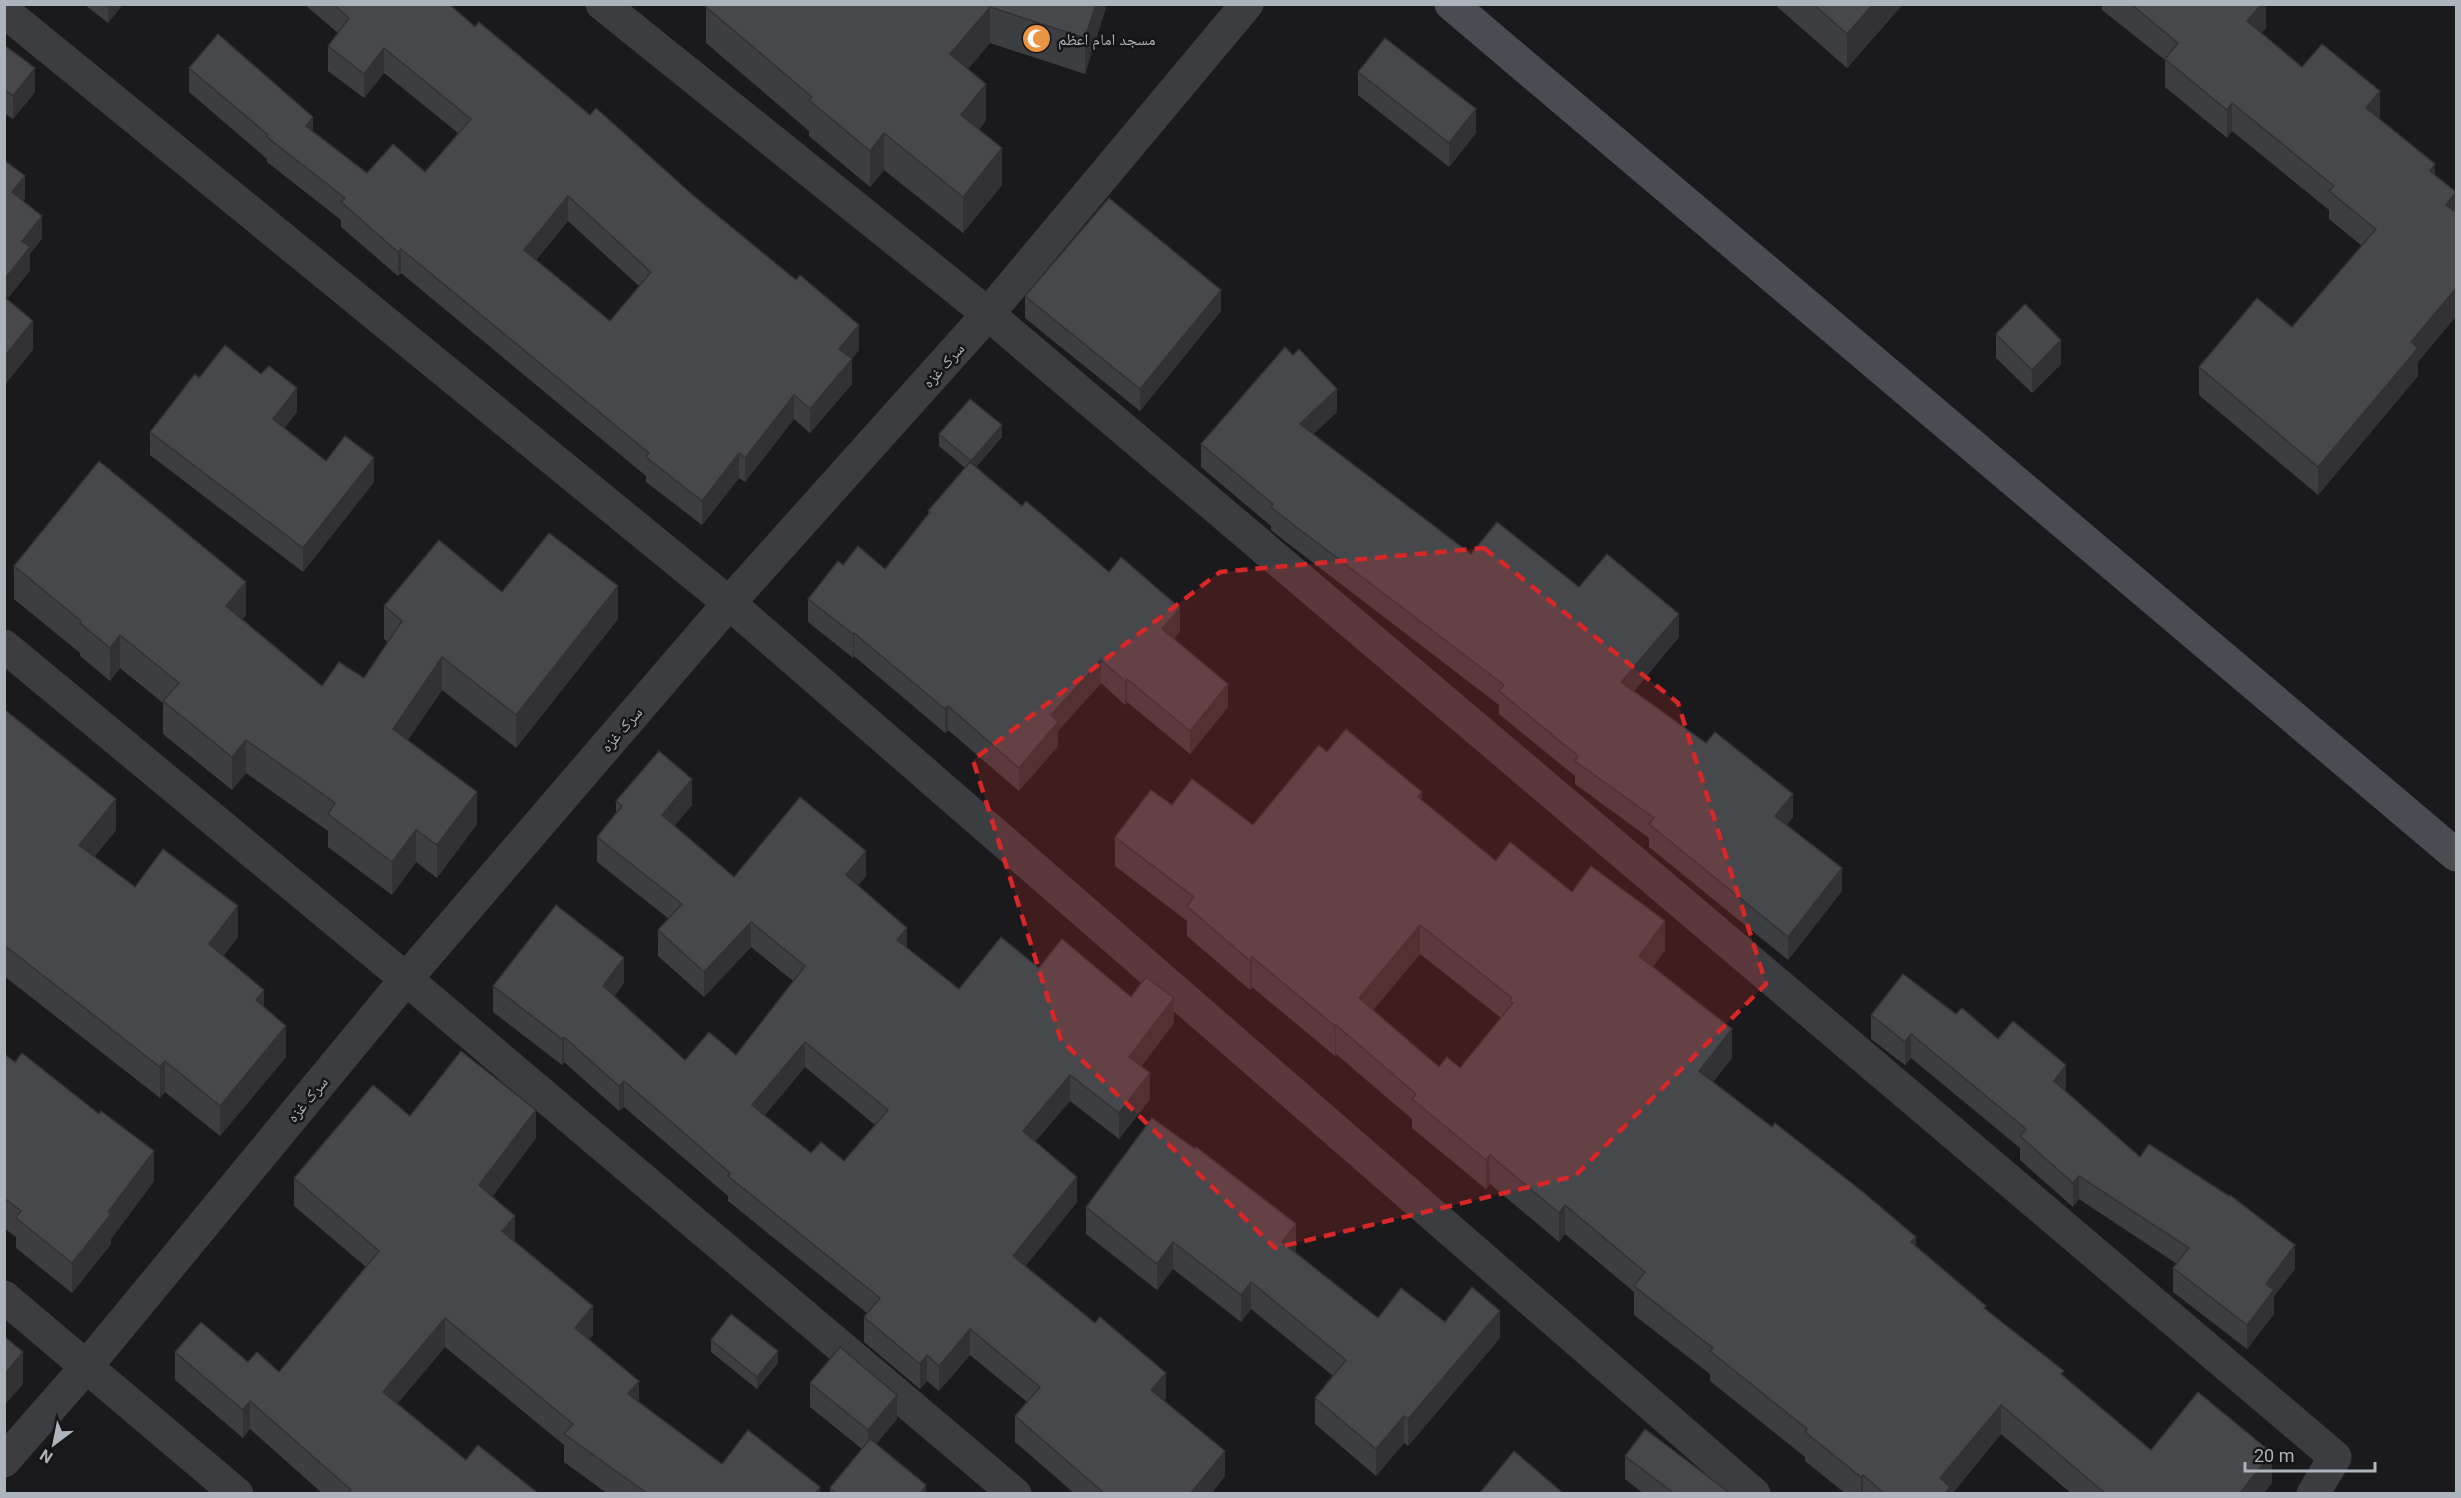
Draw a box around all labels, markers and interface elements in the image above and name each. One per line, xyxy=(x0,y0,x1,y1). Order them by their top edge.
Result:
mosque icon: مسجد امام اعظم xyxy=(1021,23,1053,55)
place label: مسجد امام اعظم xyxy=(1058,30,1155,50)
street label: سرک غزه xyxy=(918,339,968,392)
street label: سرک غزه xyxy=(597,703,646,756)
street label: سرک غزه xyxy=(283,1073,332,1126)
north arrow xyxy=(24,1414,84,1474)
scale bar xyxy=(2245,1435,2376,1473)
text: N xyxy=(36,1445,56,1467)
text: 20 m xyxy=(2254,1445,2294,1466)

